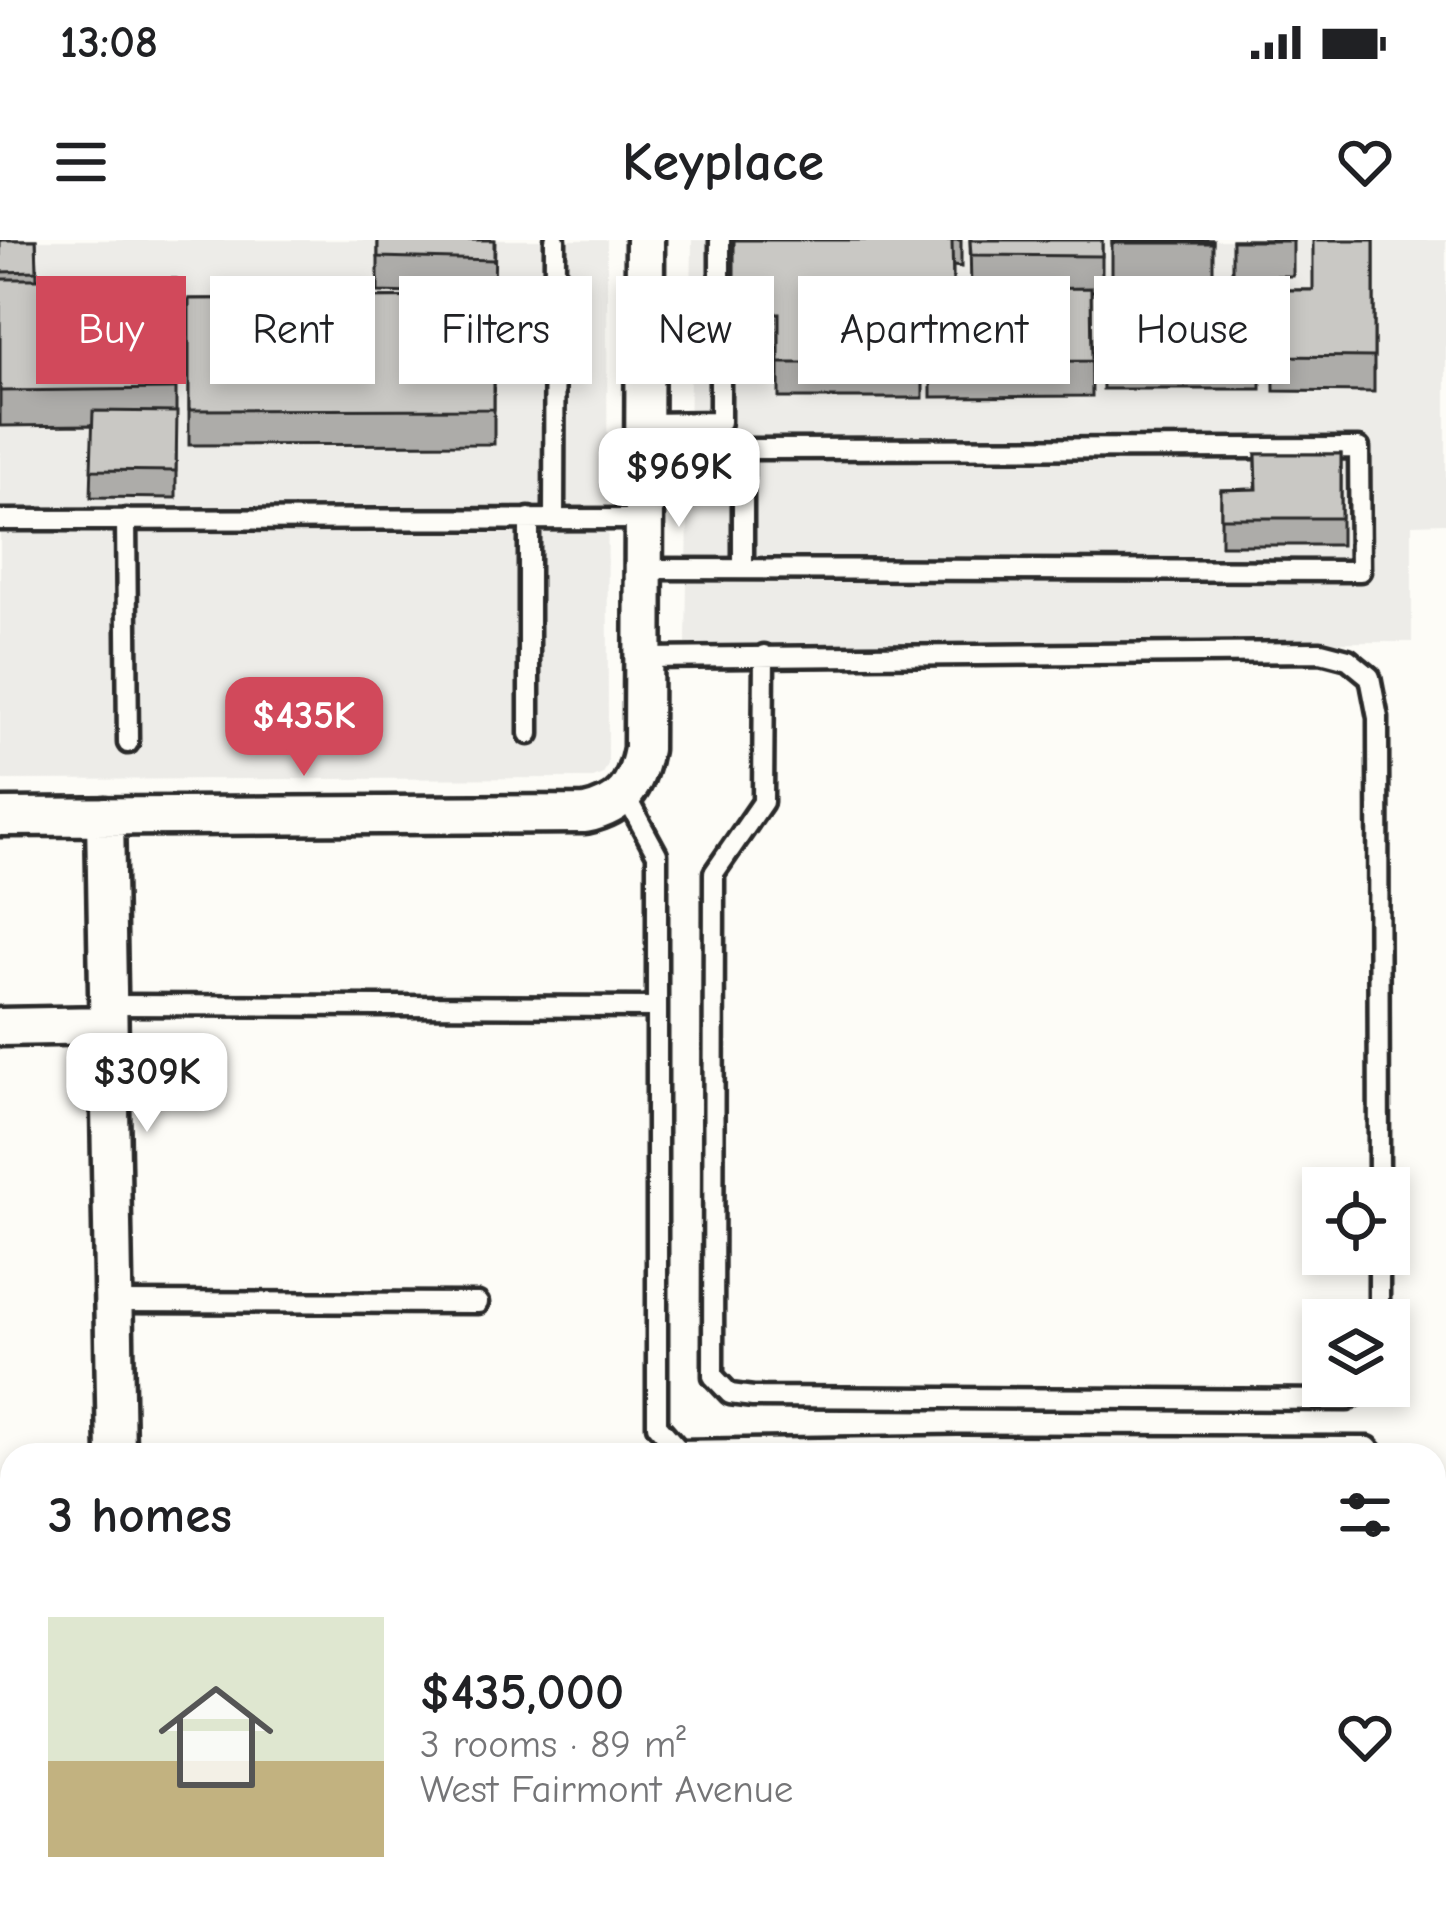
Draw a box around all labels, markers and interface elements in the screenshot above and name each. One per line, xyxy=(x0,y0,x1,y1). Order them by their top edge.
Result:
text: 13:08 xyxy=(60,16,158,68)
icon: menu xyxy=(48,129,114,195)
icon: heart xyxy=(1332,129,1398,195)
text: Keyplace xyxy=(622,131,824,194)
chip: Buy xyxy=(36,276,186,384)
chip: Rent xyxy=(210,276,375,384)
chip: Filters xyxy=(399,276,592,384)
chip: New xyxy=(616,276,774,384)
chip: Apartment xyxy=(798,276,1070,384)
chip: House xyxy=(1094,276,1290,384)
pin: $969K xyxy=(595,428,763,530)
text: $969K xyxy=(626,444,732,489)
pin: $435K xyxy=(220,677,388,779)
text: $435K xyxy=(252,693,356,738)
pin: $309K xyxy=(63,1033,231,1135)
text: $309K xyxy=(93,1049,201,1094)
map controls xyxy=(1302,1167,1410,1407)
button: locate xyxy=(1302,1167,1410,1275)
button: layers xyxy=(1302,1299,1410,1407)
icon: filters xyxy=(1332,1482,1398,1548)
text: 3 homes xyxy=(48,1486,232,1545)
text: $435,000 xyxy=(420,1663,624,1722)
icon: home xyxy=(144,1665,288,1809)
icon: heart xyxy=(1332,1704,1398,1770)
text: 3 rooms · 89 m² xyxy=(420,1722,686,1767)
text: West Fairmont Avenue xyxy=(420,1767,793,1812)

